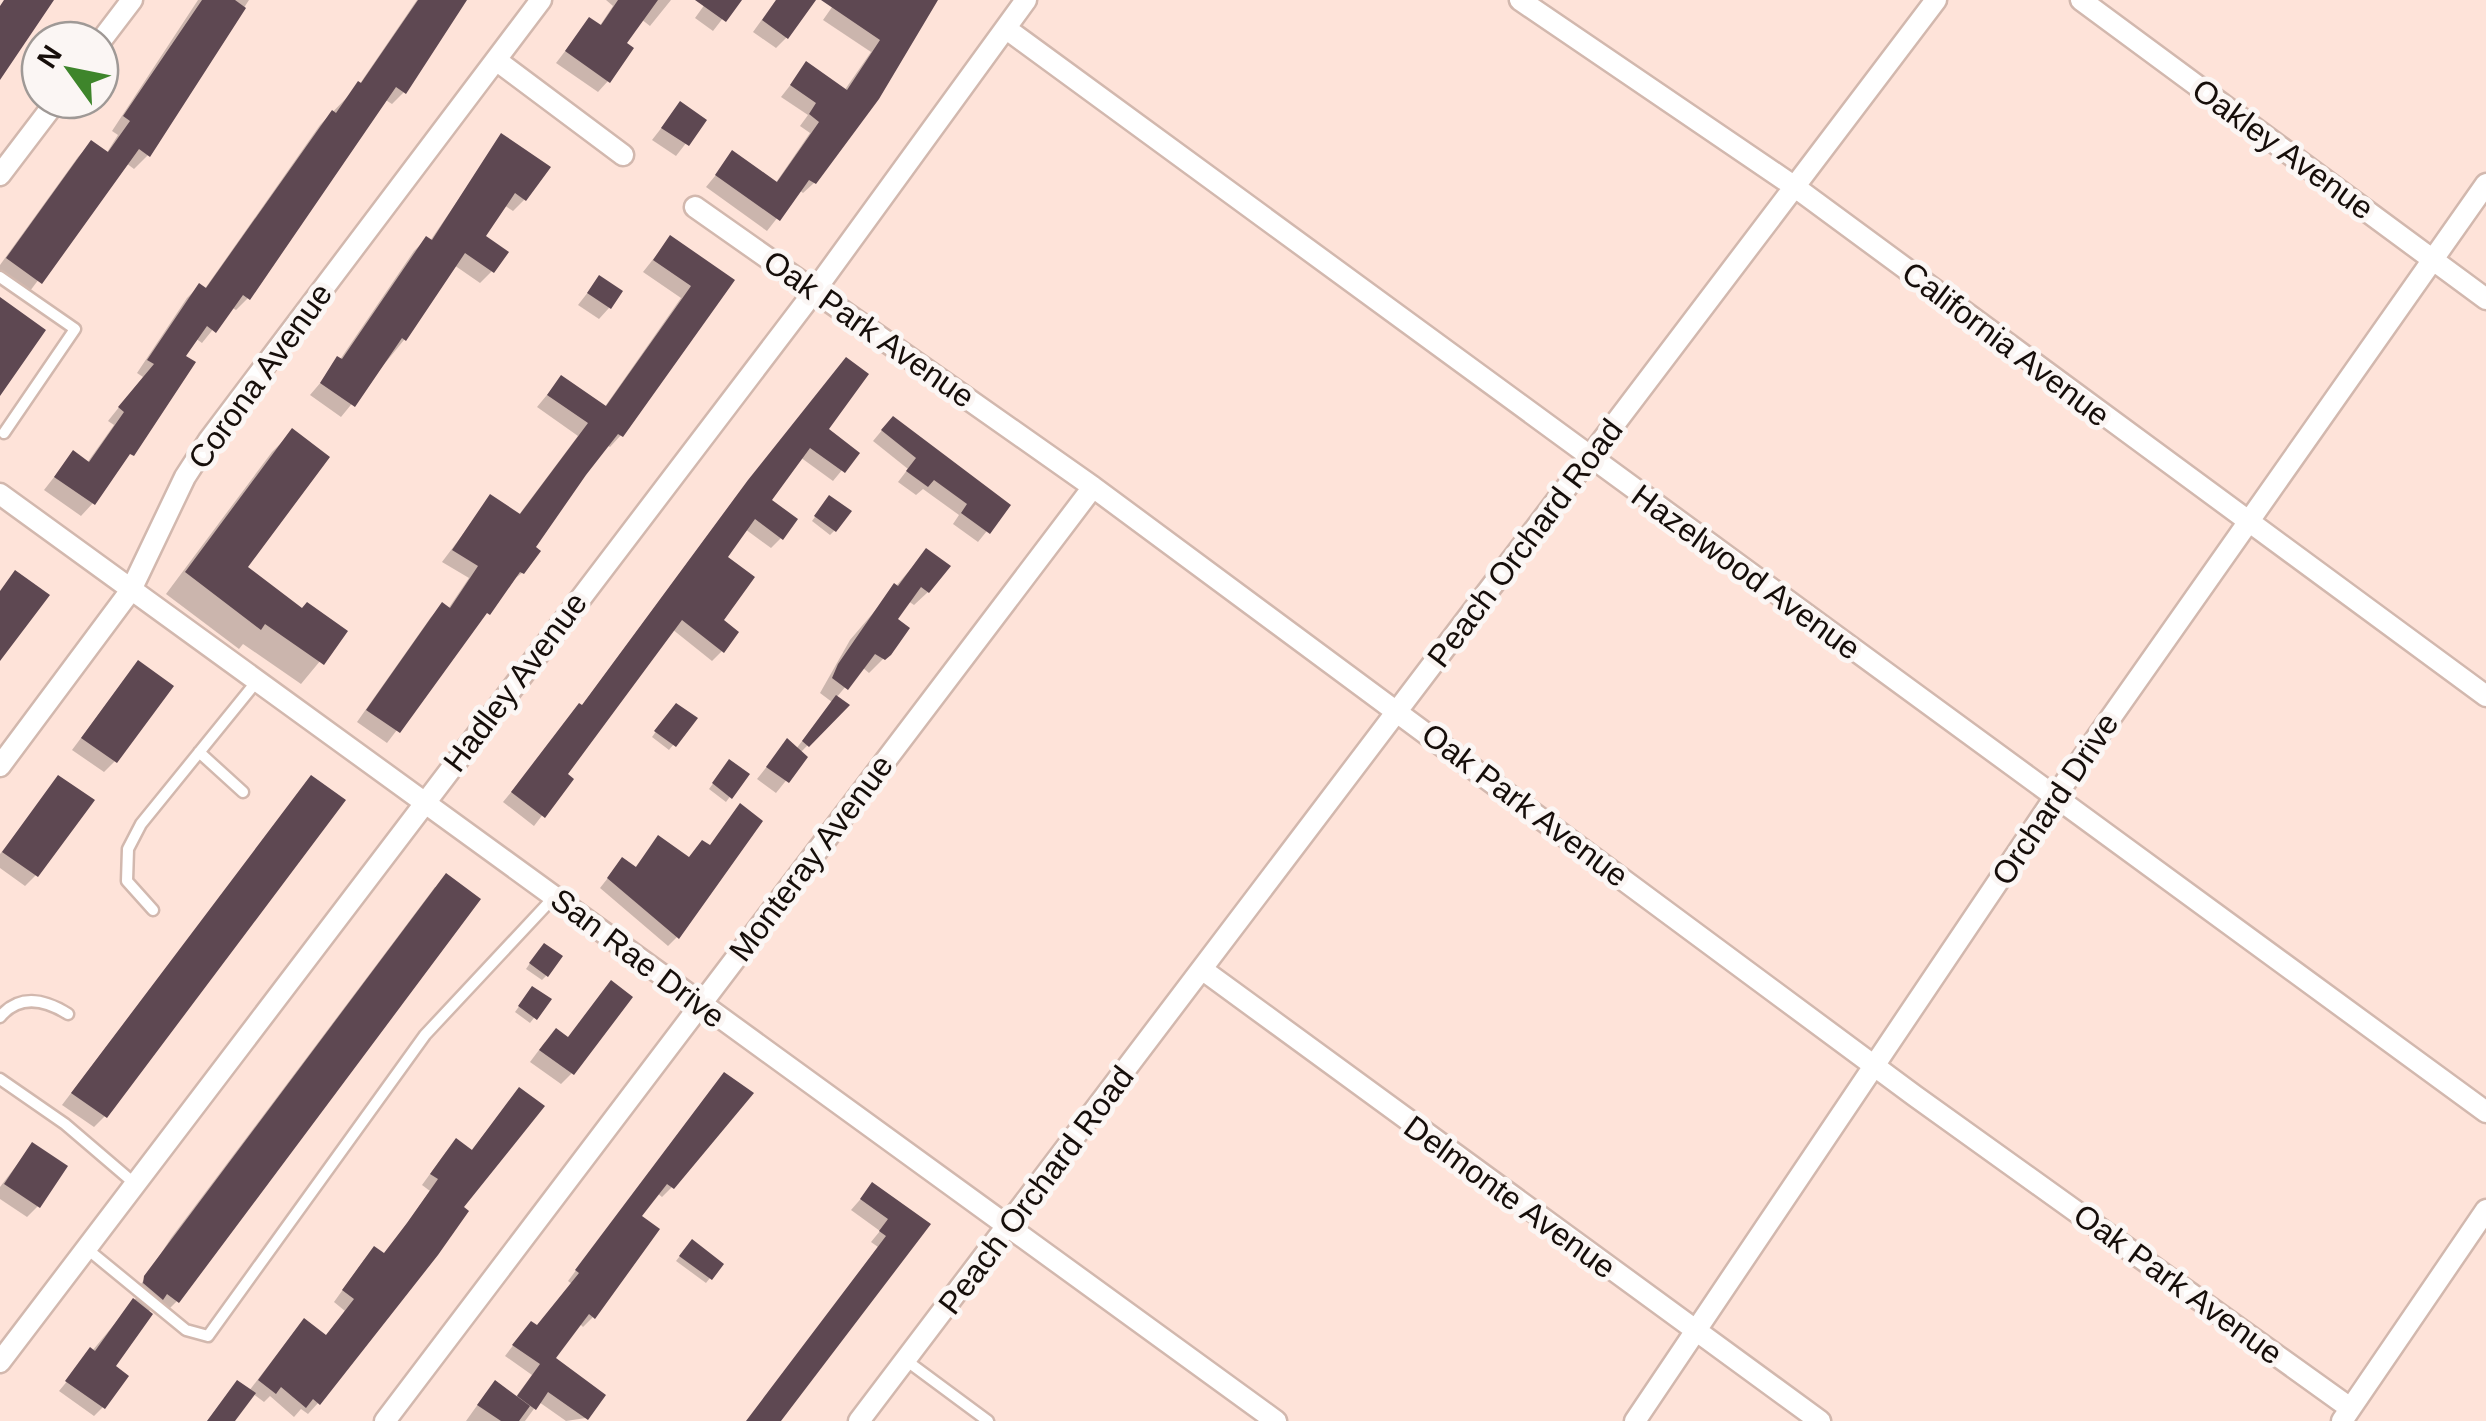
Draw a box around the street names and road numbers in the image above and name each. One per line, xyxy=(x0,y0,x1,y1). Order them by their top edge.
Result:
street label: Oakley Avenue xyxy=(2186,71,2380,227)
street label: Oak Park Avenue xyxy=(757,243,981,415)
street label: California Avenue xyxy=(1895,254,2117,434)
street label: Corona Avenue xyxy=(181,276,339,476)
street label: Peach Orchard Road xyxy=(1420,412,1630,674)
street label: Hazelwood Avenue xyxy=(1625,477,1867,667)
street label: Hadley Avenue xyxy=(436,585,594,779)
street label: Orchard Drive xyxy=(1984,706,2126,892)
street label: Oak Park Avenue xyxy=(1415,716,1635,894)
street label: Monteray Avenue xyxy=(722,748,900,968)
street label: San Rae Drive xyxy=(544,881,732,1035)
street label: Peach Orchard Road xyxy=(931,1059,1141,1321)
street label: Delmonte Avenue xyxy=(1397,1108,1623,1286)
street label: Oak Park Avenue xyxy=(2067,1196,2289,1372)

